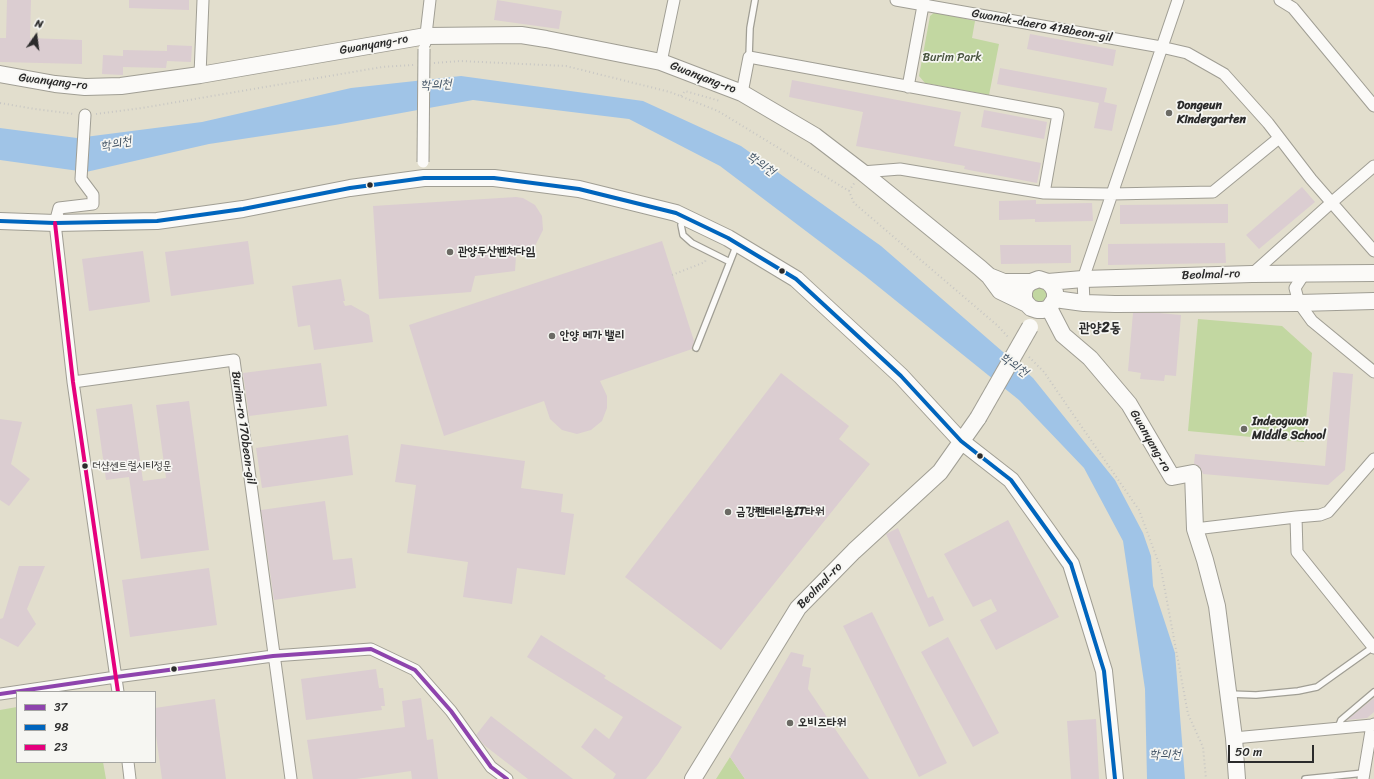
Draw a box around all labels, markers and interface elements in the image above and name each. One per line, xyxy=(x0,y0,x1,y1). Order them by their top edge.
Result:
street label: Gwanak-daero 418beon-gil xyxy=(971,7,1113,45)
text: N xyxy=(33,14,45,34)
north arrow xyxy=(16,16,56,56)
street label: Gwanyang-ro xyxy=(339,32,409,58)
park label: Burim Park xyxy=(922,51,982,65)
street label: Gwanyang-ro xyxy=(668,59,738,97)
street label: Gwanyang-ro xyxy=(18,71,88,93)
water label: 학의천 xyxy=(420,77,452,93)
place label: Dongeun Kindergarten xyxy=(1177,99,1246,127)
marker: Dongeun Kindergarten xyxy=(1164,108,1174,118)
water label: 학의천 xyxy=(99,133,133,155)
water label: 학의천 xyxy=(744,148,778,180)
unlabelled marker xyxy=(365,180,375,190)
place label: 관양두산벤처다임 xyxy=(458,245,535,259)
marker: 관양두산벤처다임 xyxy=(445,247,455,257)
unlabelled marker xyxy=(777,266,787,276)
street label: Beolmal-ro xyxy=(1182,267,1240,283)
district label: 관양2동 xyxy=(1079,320,1121,336)
place label: 안양 메가 밸리 xyxy=(560,329,624,343)
marker: 안양 메가 밸리 xyxy=(547,331,557,341)
water label: 학의천 xyxy=(997,349,1031,381)
street label: Burim-ro 170beon-gil xyxy=(228,370,258,486)
street label: Gwanyang-ro xyxy=(1126,407,1174,475)
place label: Indeogwon Middle School xyxy=(1252,415,1326,443)
marker: Indeogwon Middle School xyxy=(1239,424,1249,434)
unlabelled marker xyxy=(975,451,985,461)
place label: 더샵센트럴시티정문 xyxy=(92,459,172,473)
marker: 더샵센트럴시티정문 xyxy=(80,461,90,471)
place label: 금강펜테리움IT타워 xyxy=(736,505,825,519)
marker: 금강펜테리움IT타워 xyxy=(723,507,733,517)
street label: Beolmal-ro xyxy=(795,560,845,612)
unlabelled marker xyxy=(169,664,179,674)
legend xyxy=(16,691,156,763)
text: 37 xyxy=(54,696,67,718)
text: 98 xyxy=(54,716,69,738)
place label: 오비즈타워 xyxy=(798,716,846,730)
marker: 오비즈타워 xyxy=(785,718,795,728)
text: 23 xyxy=(54,736,68,758)
scale bar xyxy=(1230,737,1316,763)
text: 50 m xyxy=(1235,741,1262,763)
water label: 학의천 xyxy=(1149,747,1181,763)

